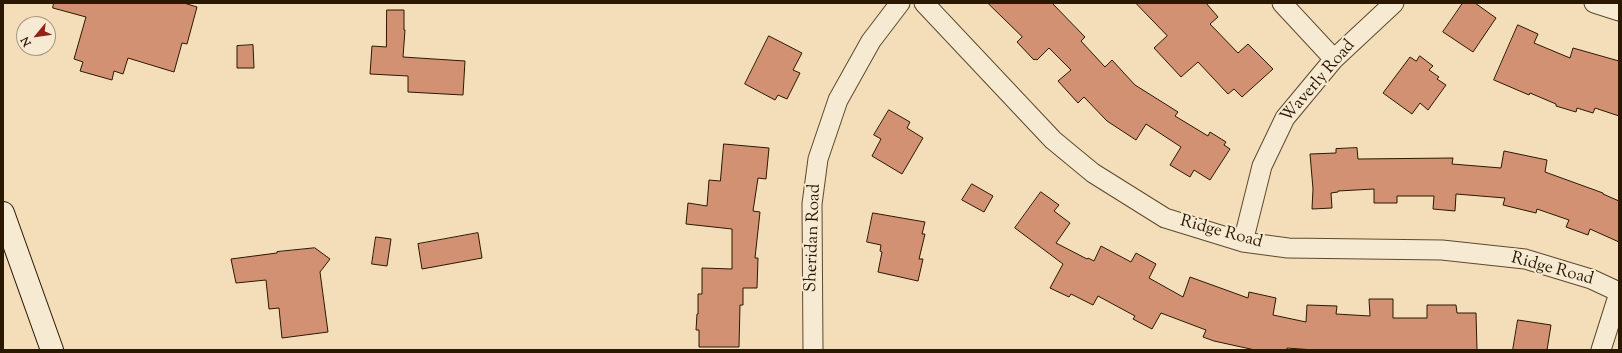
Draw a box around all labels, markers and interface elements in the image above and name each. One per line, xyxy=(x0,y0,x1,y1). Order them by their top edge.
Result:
north arrow xyxy=(16,16,56,56)
text: N xyxy=(17,34,36,49)
street label: Waverly Road xyxy=(1278,36,1360,128)
street label: Sheridan Road xyxy=(802,184,826,292)
street label: Ridge Road xyxy=(1178,212,1264,254)
street label: Ridge Road xyxy=(1509,249,1595,291)

